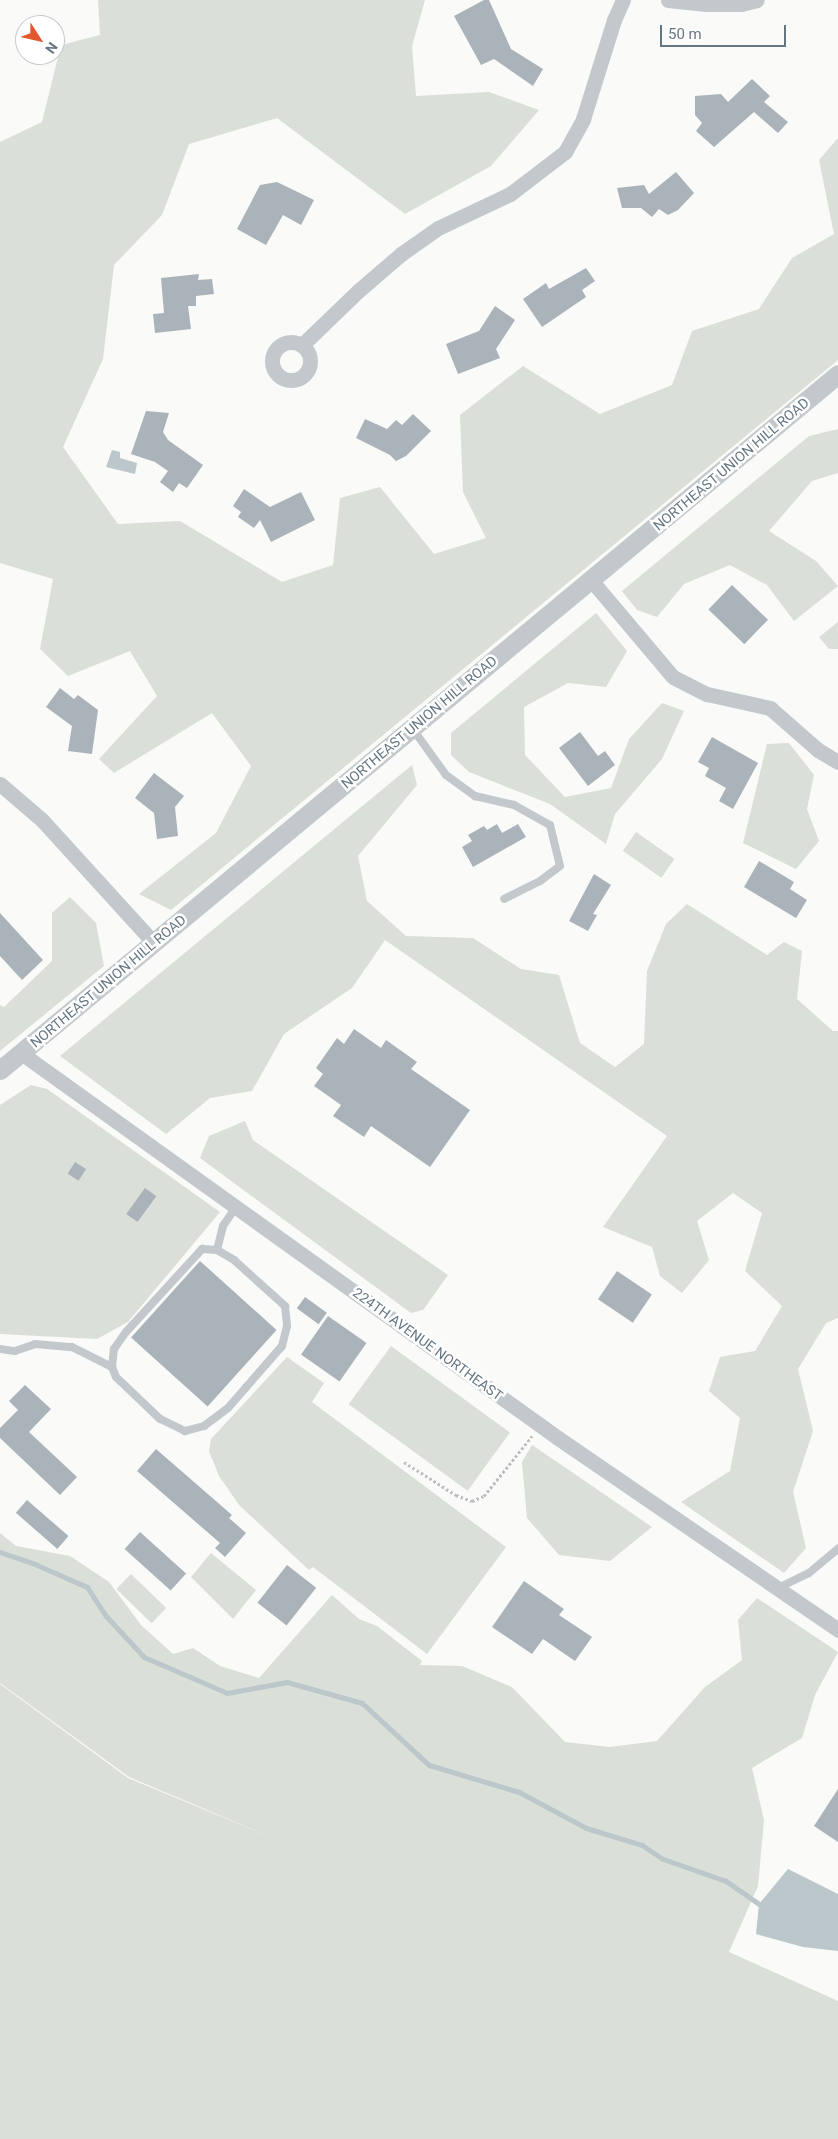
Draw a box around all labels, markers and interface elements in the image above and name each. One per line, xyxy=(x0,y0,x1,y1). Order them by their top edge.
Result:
north arrow xyxy=(15,15,65,65)
scale bar xyxy=(663,15,789,47)
text: 50 m xyxy=(668,25,702,43)
text: N xyxy=(42,39,61,57)
street label: NORTHEAST UNION HILL ROAD xyxy=(650,394,812,534)
street label: NORTHEAST UNION HILL ROAD xyxy=(338,652,500,792)
street label: NORTHEAST UNION HILL ROAD xyxy=(27,911,189,1051)
street label: 224TH AVENUE NORTHEAST xyxy=(350,1284,506,1404)

